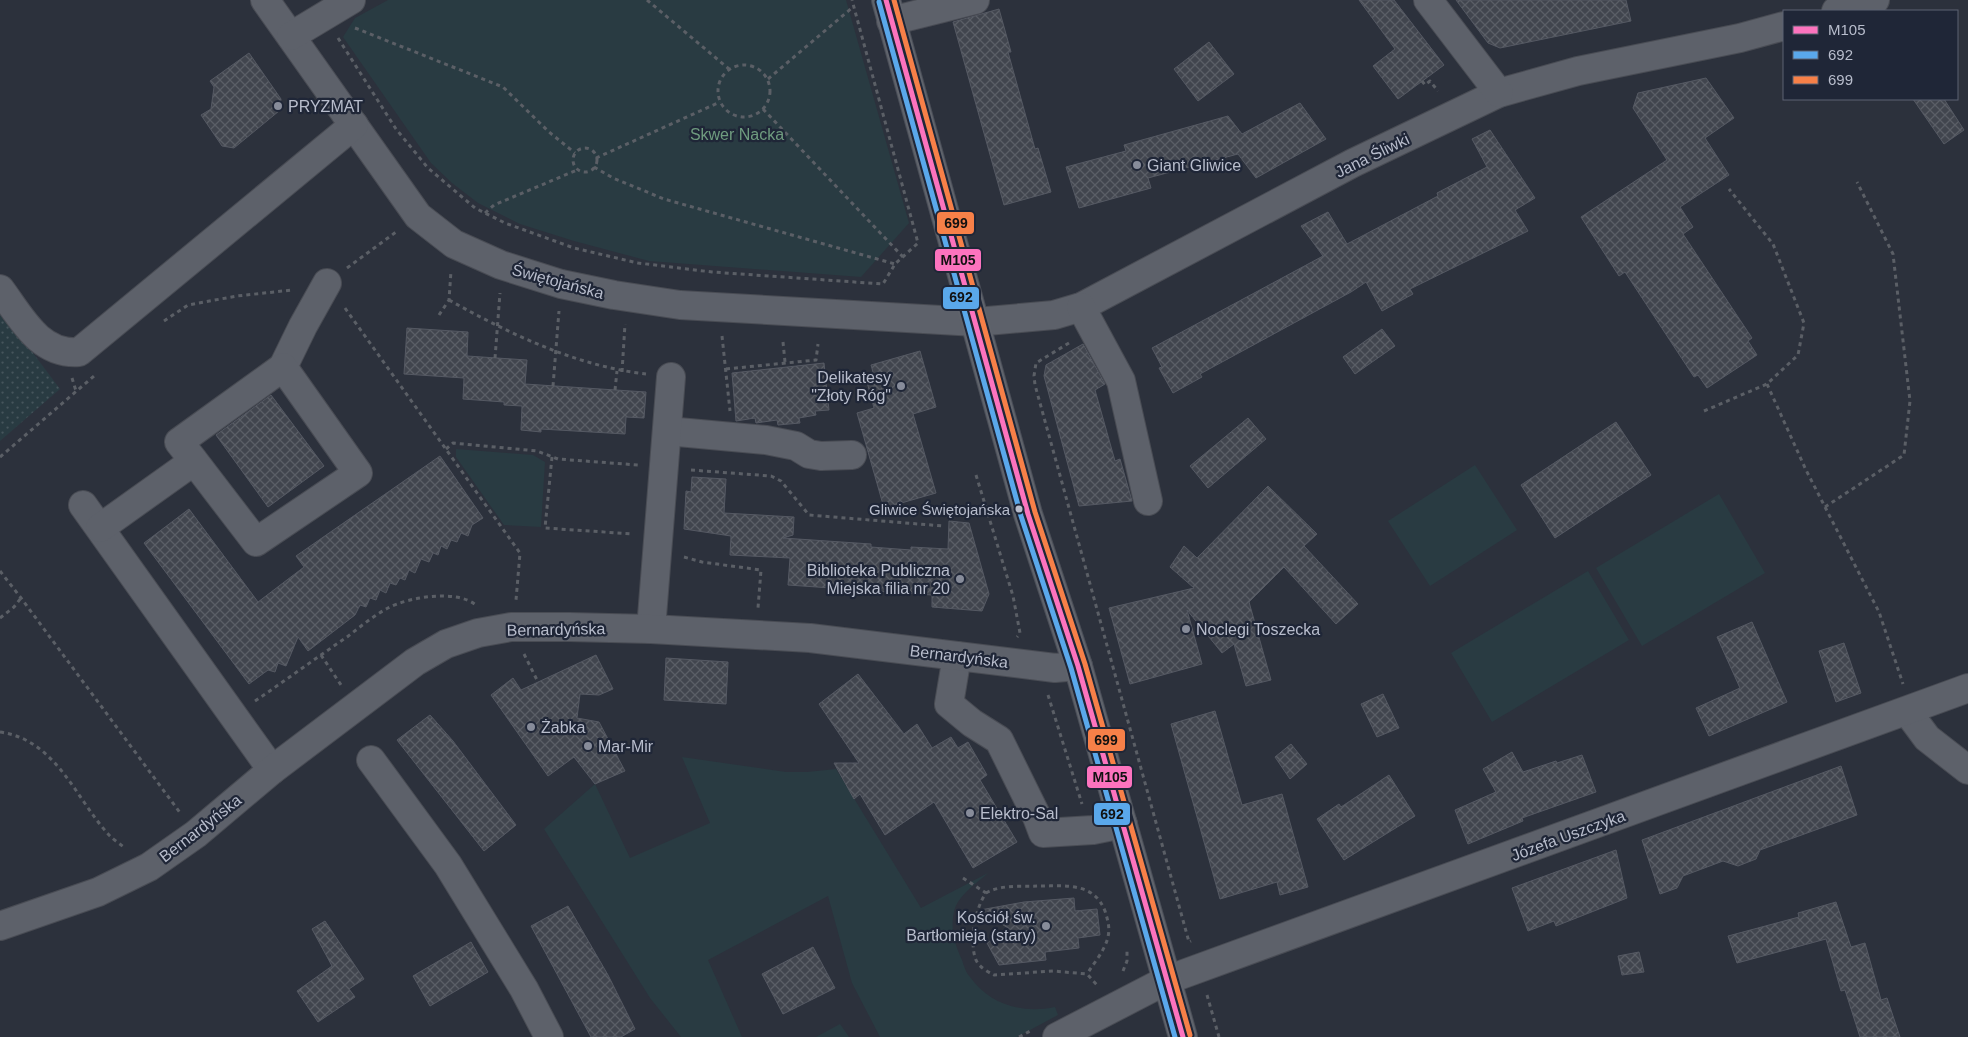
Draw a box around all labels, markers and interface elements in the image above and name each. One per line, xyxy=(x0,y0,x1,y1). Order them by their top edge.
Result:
legend xyxy=(1783,10,1958,100)
text: M105 xyxy=(1828,21,1866,38)
text: 692 xyxy=(1828,46,1853,63)
text: 699 xyxy=(1828,71,1853,88)
place label: PRYZMAT xyxy=(288,98,363,115)
marker: PRYZMAT xyxy=(272,100,284,112)
park label: Skwer Nacka xyxy=(690,126,784,143)
street label: Jana Śliwki xyxy=(1332,129,1412,181)
place label: Giant Gliwice xyxy=(1147,157,1241,174)
marker: Giant Gliwice xyxy=(1131,159,1143,171)
line badge: 699 xyxy=(936,211,975,235)
text: 699 xyxy=(944,215,968,231)
line badge: M105 xyxy=(934,248,982,272)
text: M105 xyxy=(940,252,976,268)
street label: Świętojańska xyxy=(510,260,606,302)
line badge: 692 xyxy=(942,286,980,310)
text: 692 xyxy=(949,289,973,305)
place label: Delikatesy "Złoty Róg" xyxy=(811,369,891,404)
marker: Delikatesy "Złoty Róg" xyxy=(895,380,907,392)
place label: Gliwice Świętojańska xyxy=(869,501,1011,518)
marker: Gliwice Świętojańska xyxy=(1014,504,1024,514)
place label: Biblioteka Publiczna Miejska filia nr 20 xyxy=(807,562,950,597)
marker: Biblioteka Publiczna Miejska filia nr 20 xyxy=(954,573,966,585)
street label: Bernardyńska xyxy=(507,620,606,639)
place label: Noclegi Toszecka xyxy=(1196,621,1320,638)
marker: Noclegi Toszecka xyxy=(1180,623,1192,635)
street label: Bernardyńska xyxy=(909,642,1009,671)
place label: Żabka xyxy=(541,718,586,736)
marker: Żabka xyxy=(525,721,537,733)
line badge: 699 xyxy=(1087,728,1126,752)
text: 699 xyxy=(1094,732,1118,748)
place label: Mar-Mir xyxy=(598,738,654,755)
marker: Mar-Mir xyxy=(582,740,594,752)
line badge: M105 xyxy=(1086,765,1133,789)
text: M105 xyxy=(1092,769,1128,785)
street label: Bernardyńska xyxy=(156,791,245,865)
line badge: 692 xyxy=(1093,802,1131,826)
place label: Elektro-Sal xyxy=(980,805,1058,822)
text: 692 xyxy=(1100,806,1124,822)
marker: Elektro-Sal xyxy=(964,807,976,819)
street label: Józefa Uszczyka xyxy=(1509,807,1628,864)
place label: Kościół św. Bartłomieja (stary) xyxy=(906,909,1036,944)
marker: Kościół św. Bartłomieja (stary) xyxy=(1040,920,1052,932)

